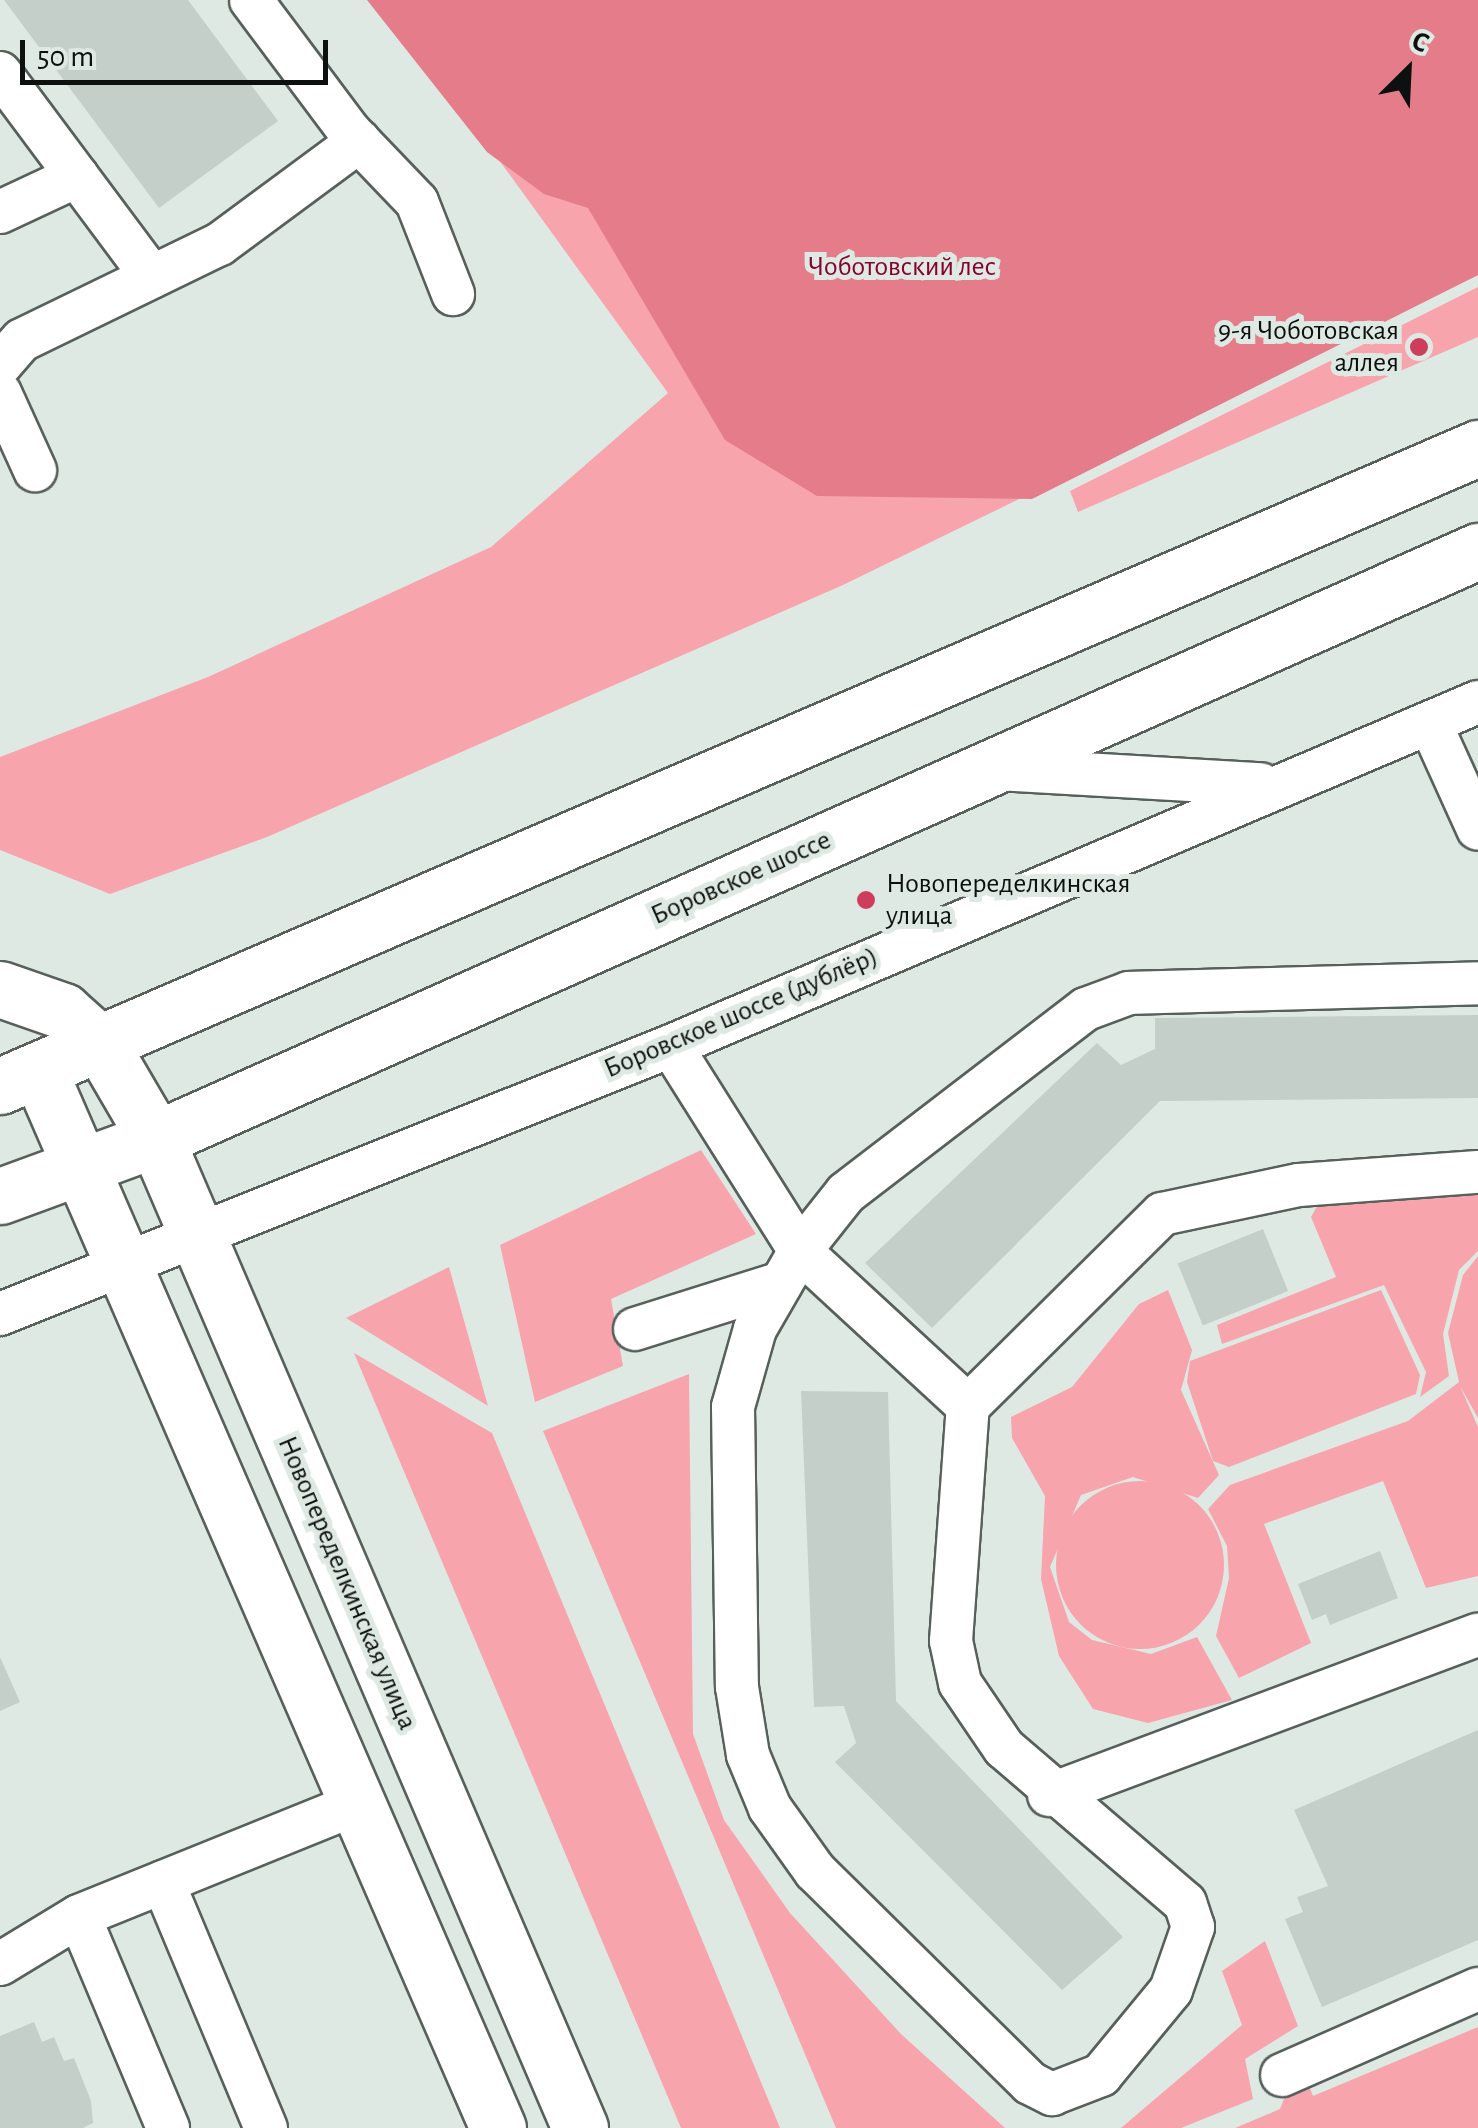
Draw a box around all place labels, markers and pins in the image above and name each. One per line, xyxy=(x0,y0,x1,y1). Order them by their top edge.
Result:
place label: 9-я Чоботовская аллея xyxy=(1218,314,1399,380)
marker: 9-я Чоботовская аллея xyxy=(1408,336,1430,358)
place label: Новопеределкинская улица xyxy=(886,867,1130,933)
marker: Новопеределкинская улица xyxy=(855,889,877,911)

